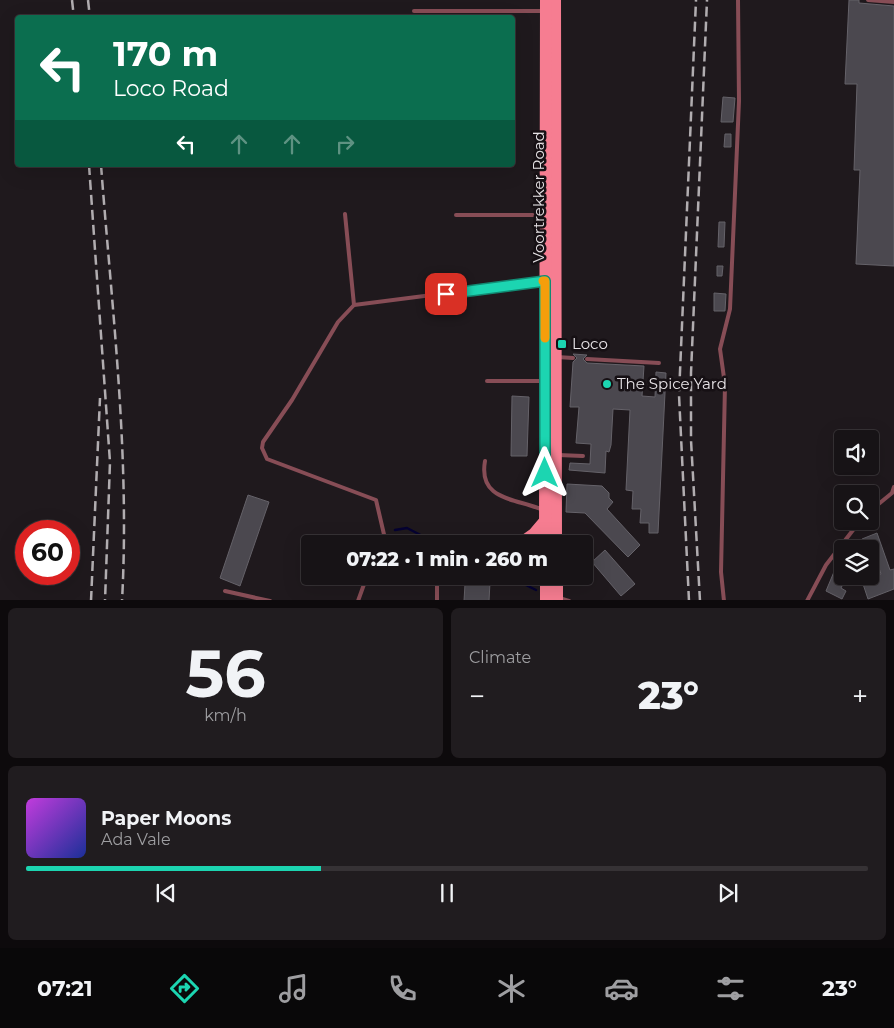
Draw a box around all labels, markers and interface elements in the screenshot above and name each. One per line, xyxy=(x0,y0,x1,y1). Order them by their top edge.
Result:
text: 170 m xyxy=(113,32,218,75)
icon: left xyxy=(30,35,95,100)
text: Loco Road xyxy=(113,75,229,102)
icon: left xyxy=(172,130,200,158)
icon: ahead xyxy=(225,130,253,158)
icon: ahead xyxy=(278,130,306,158)
icon: right xyxy=(331,130,359,158)
street label: Voortrekker Road xyxy=(529,131,548,263)
pin xyxy=(425,273,467,315)
icon: arrive xyxy=(432,280,460,308)
place label: Loco xyxy=(572,334,608,353)
marker: Loco xyxy=(556,338,568,350)
place label: The Spice Yard xyxy=(617,374,727,393)
marker: The Spice Yard xyxy=(601,378,613,390)
map controls xyxy=(834,430,879,585)
button: sound xyxy=(834,430,879,475)
position arrow xyxy=(518,446,570,498)
button: search xyxy=(834,485,879,530)
speed limit sign: 60 xyxy=(15,520,80,585)
button: layers xyxy=(834,540,879,585)
text: 07:22 · 1 min · 260 m xyxy=(346,548,548,571)
text: 56 xyxy=(185,634,266,713)
text: Climate xyxy=(469,648,531,667)
text: 23° xyxy=(638,672,699,719)
text: − xyxy=(469,679,485,713)
text: + xyxy=(852,679,868,713)
text: km/h xyxy=(204,706,247,725)
text: Paper Moons xyxy=(101,807,231,830)
text: Ada Vale xyxy=(101,830,171,849)
icon: previous xyxy=(152,879,180,907)
icon: pause xyxy=(433,879,461,907)
icon: next xyxy=(714,879,742,907)
icon: directions xyxy=(167,971,202,1006)
icon: music xyxy=(276,971,311,1006)
icon: phone xyxy=(385,971,420,1006)
icon: climate xyxy=(494,971,529,1006)
icon: car xyxy=(604,971,639,1006)
icon: filters xyxy=(713,971,748,1006)
text: 07:21 xyxy=(37,975,93,1002)
text: 23° xyxy=(822,975,857,1002)

